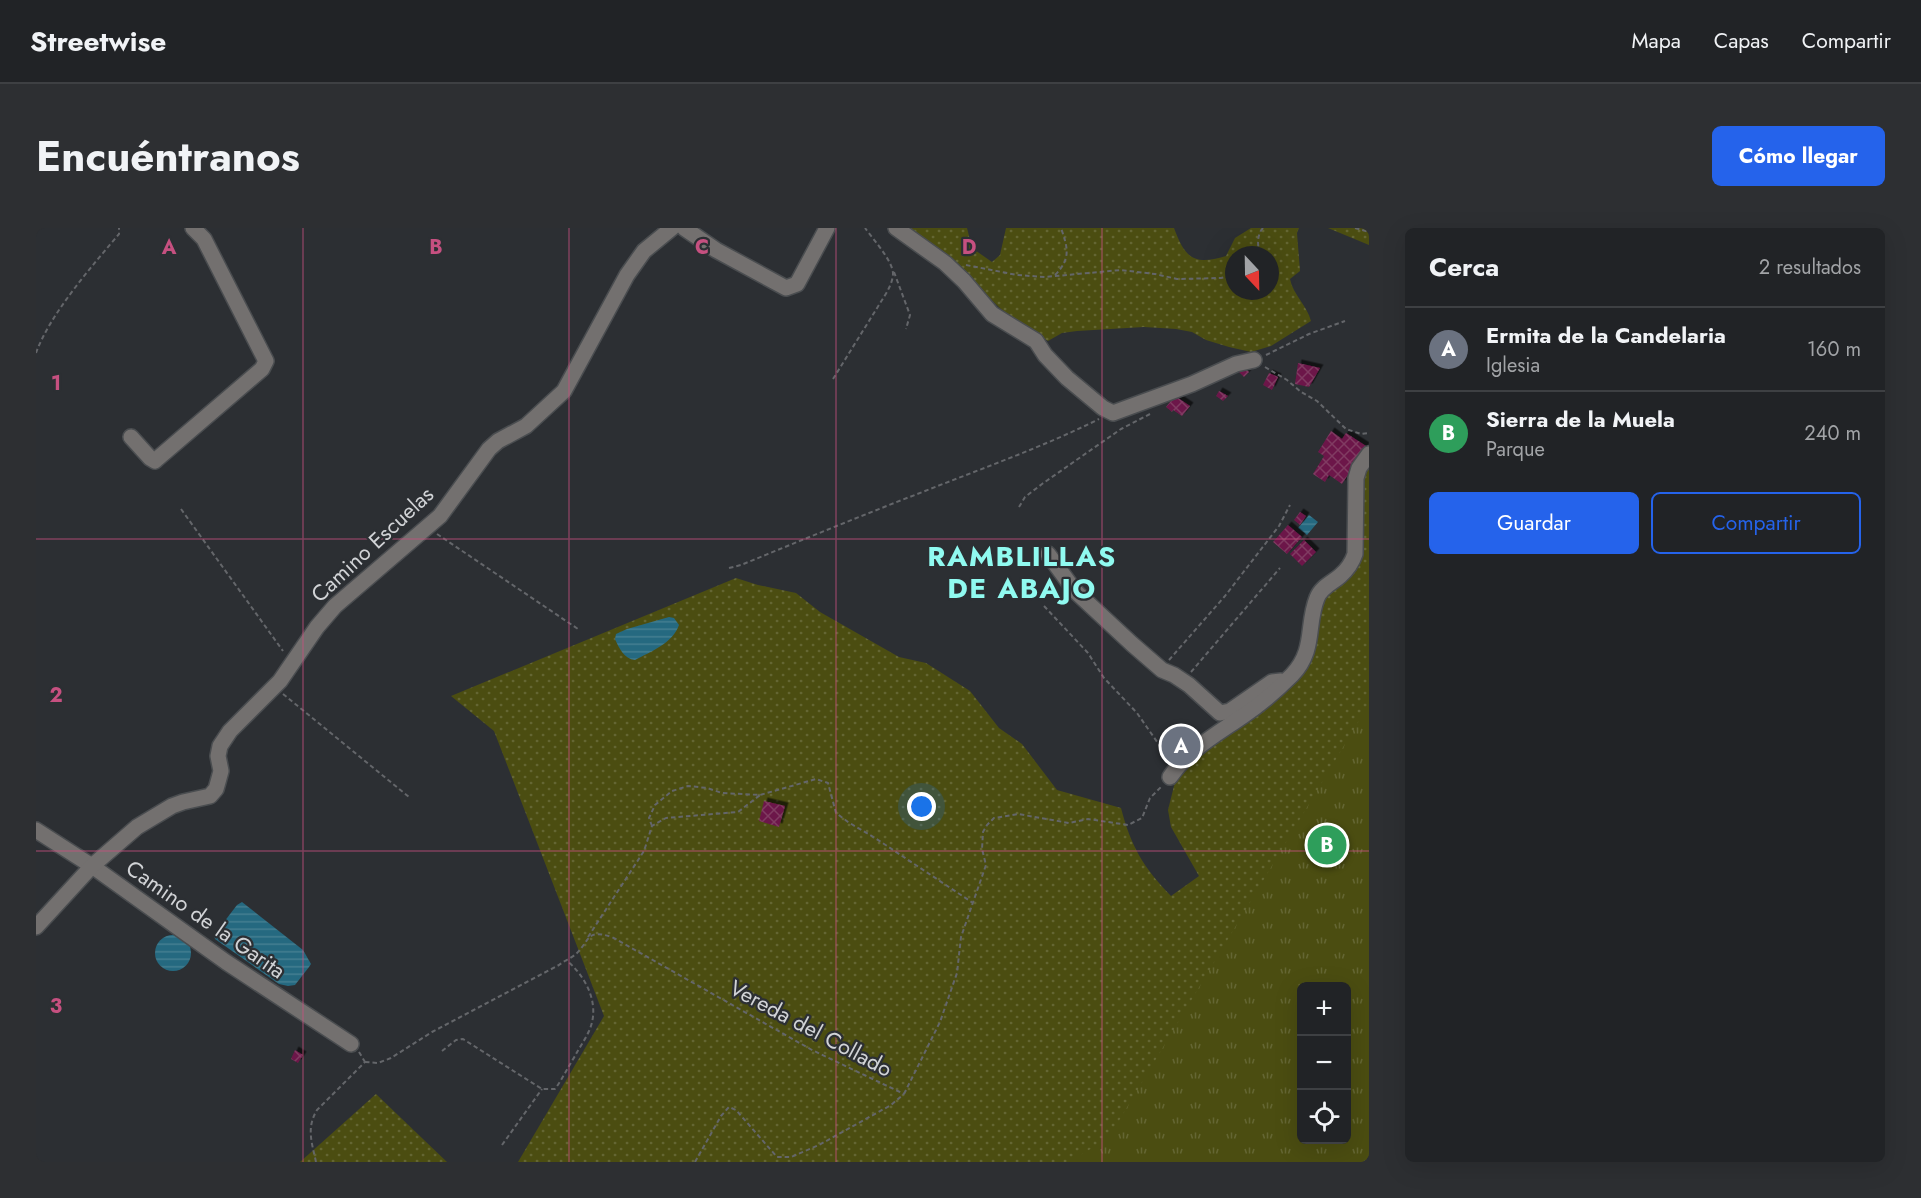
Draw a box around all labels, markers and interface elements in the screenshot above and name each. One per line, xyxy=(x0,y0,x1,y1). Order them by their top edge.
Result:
text: Streetwise xyxy=(30,21,166,62)
text: Mapa xyxy=(1632,26,1681,56)
text: Capas xyxy=(1714,26,1769,56)
text: Compartir xyxy=(1802,26,1891,56)
text: Encuéntranos xyxy=(36,126,300,187)
button: Cómo llegar xyxy=(1712,126,1885,186)
text: A xyxy=(161,233,177,262)
text: B xyxy=(429,233,443,262)
text: C xyxy=(695,233,709,262)
text: D xyxy=(962,233,976,262)
north arrow xyxy=(1225,246,1279,300)
text: Cerca xyxy=(1429,248,1499,286)
text: 2 resultados xyxy=(1759,253,1861,282)
text: Ermita de la Candelaria xyxy=(1486,319,1726,351)
text: A xyxy=(1441,335,1456,364)
text: 160 m xyxy=(1807,335,1861,364)
text: Iglesia xyxy=(1486,351,1540,380)
text: 1 xyxy=(51,369,61,398)
text: Sierra de la Muela xyxy=(1486,403,1675,435)
text: B xyxy=(1442,419,1455,448)
text: 240 m xyxy=(1804,419,1861,448)
text: Parque xyxy=(1486,435,1545,464)
street label: Camino Escuelas xyxy=(303,478,441,609)
button: Guardar xyxy=(1429,492,1639,554)
button: Compartir xyxy=(1651,492,1861,554)
district label: RAMBLILLAS DE ABAJO xyxy=(927,536,1117,609)
text: 2 xyxy=(49,681,63,710)
pin: A xyxy=(1162,724,1200,768)
your location xyxy=(907,792,936,821)
pin: B xyxy=(1308,822,1346,868)
street label: Camino de la Garita xyxy=(120,852,292,986)
street label: Vereda del Collado xyxy=(724,972,898,1084)
map controls xyxy=(1297,982,1351,1144)
button: + xyxy=(1297,982,1351,1036)
text: 3 xyxy=(50,992,62,1021)
button: − xyxy=(1297,1036,1351,1090)
button: locate xyxy=(1297,1090,1351,1144)

